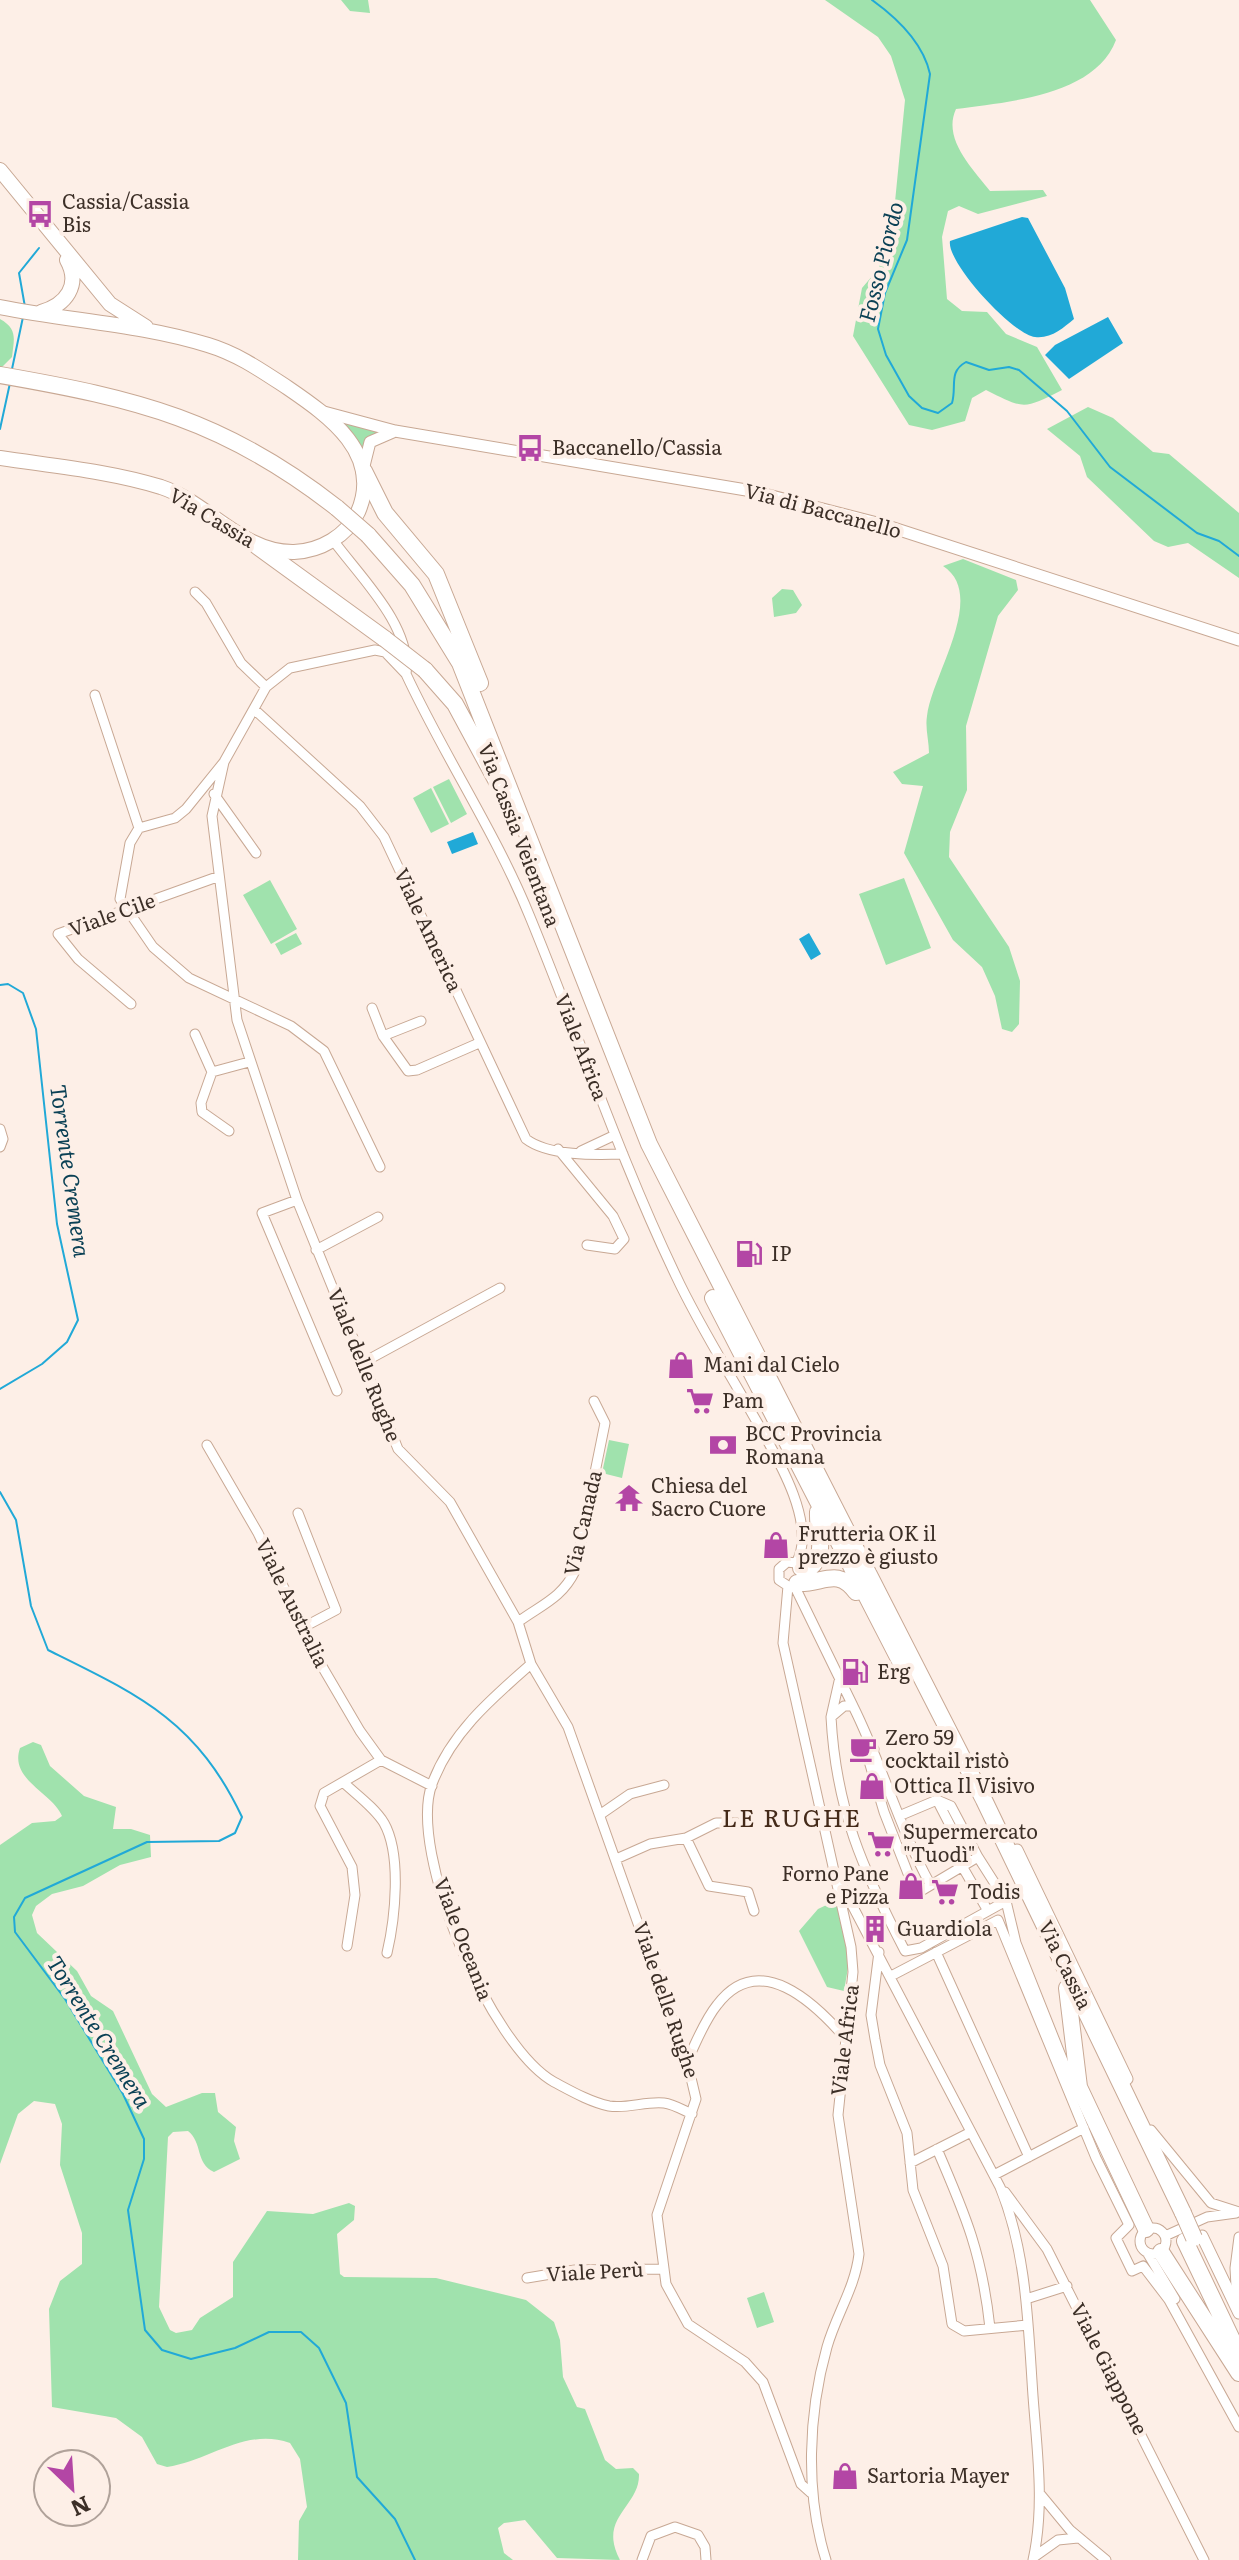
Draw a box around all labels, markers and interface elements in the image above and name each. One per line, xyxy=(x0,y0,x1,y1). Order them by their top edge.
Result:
place label: Cassia/Cassia Bis xyxy=(62,185,190,238)
water label: Fosso Piordo xyxy=(849,198,910,325)
bus stop icon: Cassia/Cassia Bis xyxy=(25,199,55,229)
place label: Baccanello/Cassia xyxy=(552,431,722,461)
bus stop icon: Baccanello/Cassia xyxy=(515,433,545,463)
street label: Via di Baccanello xyxy=(742,474,905,544)
street label: Via Cassia xyxy=(164,479,262,554)
street label: Via Cassia Veientana xyxy=(472,738,570,931)
street label: Viale America xyxy=(388,862,472,996)
street label: Viale Cile xyxy=(64,884,159,943)
street label: Viale Africa xyxy=(549,989,617,1104)
water label: Torrente Cremera xyxy=(43,1082,100,1260)
place label: IP xyxy=(771,1237,791,1267)
fuel station icon: IP xyxy=(734,1239,764,1269)
street label: Viale delle Rughe xyxy=(321,1283,410,1446)
place label: Mani dal Cielo xyxy=(703,1348,840,1378)
shop icon: Mani dal Cielo xyxy=(666,1350,696,1380)
place label: Pam xyxy=(722,1384,764,1414)
supermarket icon: Pam xyxy=(685,1386,715,1416)
place label: BCC Provincia Romana xyxy=(745,1417,882,1470)
bank icon: BCC Provincia Romana xyxy=(708,1430,738,1460)
street label: Via Canada xyxy=(554,1467,608,1578)
place label: Chiesa del Sacro Cuore xyxy=(651,1469,766,1522)
temple icon: Chiesa del Sacro Cuore xyxy=(614,1483,644,1513)
place label: Frutteria OK il prezzo è giusto xyxy=(798,1517,938,1570)
shop icon: Frutteria OK il prezzo è giusto xyxy=(761,1530,791,1560)
street label: Viale Australia xyxy=(250,1533,338,1672)
place label: Erg xyxy=(877,1655,911,1685)
fuel station icon: Erg xyxy=(840,1657,870,1687)
place label: Zero 59 cocktail ristò xyxy=(885,1721,1009,1774)
cafe icon: Zero 59 cocktail ristò xyxy=(848,1734,878,1764)
place label: Ottica Il Visivo xyxy=(894,1769,1035,1799)
shop icon: Ottica Il Visivo xyxy=(857,1771,887,1801)
district label: LE RUGHE xyxy=(722,1799,862,1834)
place label: Supermercato "Tuodì" xyxy=(903,1815,1038,1868)
supermarket icon: Supermercato "Tuodì" xyxy=(866,1829,896,1859)
place label: Forno Pane e Pizza xyxy=(782,1857,889,1910)
shop icon: Forno Pane e Pizza xyxy=(896,1871,926,1901)
street label: Viale Oceania xyxy=(428,1872,502,2004)
place label: Todis xyxy=(967,1875,1020,1905)
supermarket icon: Todis xyxy=(930,1877,960,1907)
place label: Guardiola xyxy=(897,1912,993,1942)
building icon: Guardiola xyxy=(860,1914,890,1944)
street label: Via Cassia xyxy=(1032,1914,1101,2014)
street label: Viale delle Rughe xyxy=(627,1917,709,2081)
water label: Torrente Cremera xyxy=(40,1949,161,2114)
street label: Viale Africa xyxy=(821,1982,865,2097)
street label: Viale Perù xyxy=(546,2252,645,2288)
street label: Viale Giappone xyxy=(1065,2297,1157,2439)
north arrow xyxy=(32,2448,112,2528)
place label: Sartoria Mayer xyxy=(867,2459,1010,2489)
shop icon: Sartoria Mayer xyxy=(830,2461,860,2491)
text: N xyxy=(66,2489,96,2526)

